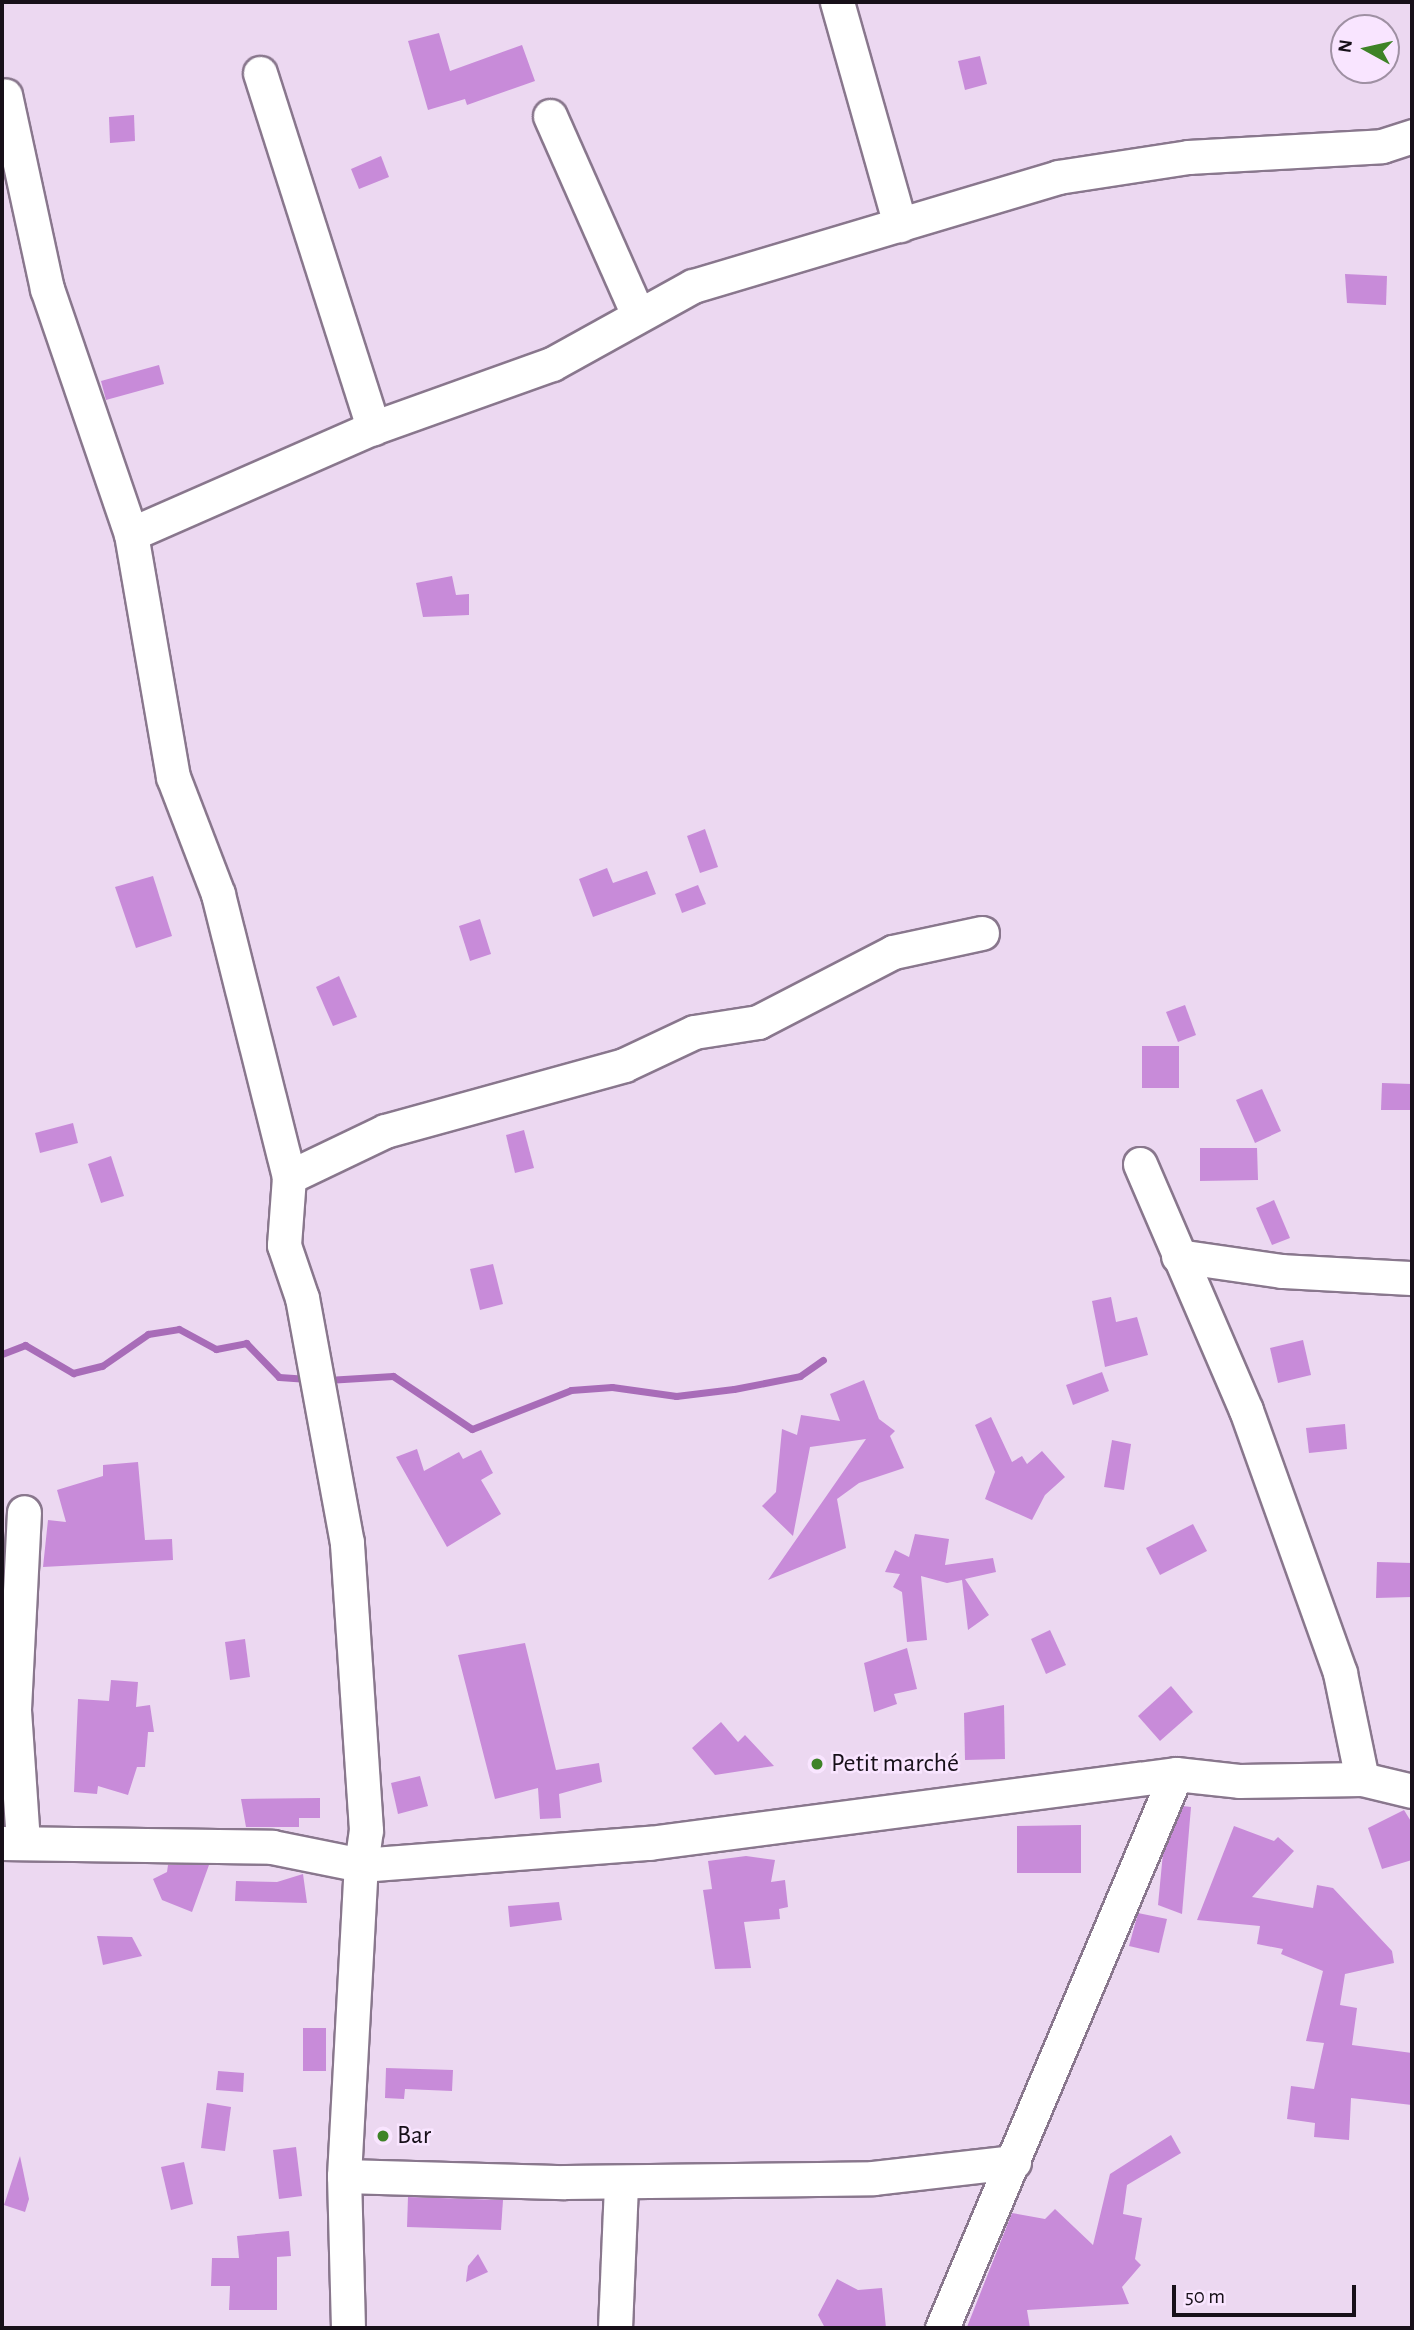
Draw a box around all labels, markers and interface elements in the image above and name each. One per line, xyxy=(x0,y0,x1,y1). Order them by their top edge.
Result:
north arrow xyxy=(1330,14,1400,84)
text: N xyxy=(1335,38,1356,54)
place label: Petit marché xyxy=(831,1748,959,1780)
marker: Petit marché xyxy=(809,1756,825,1772)
place label: Bar xyxy=(397,2120,431,2152)
marker: Bar xyxy=(375,2128,391,2144)
scale bar xyxy=(1176,2270,1360,2314)
text: 50 m xyxy=(1185,2286,1225,2307)

